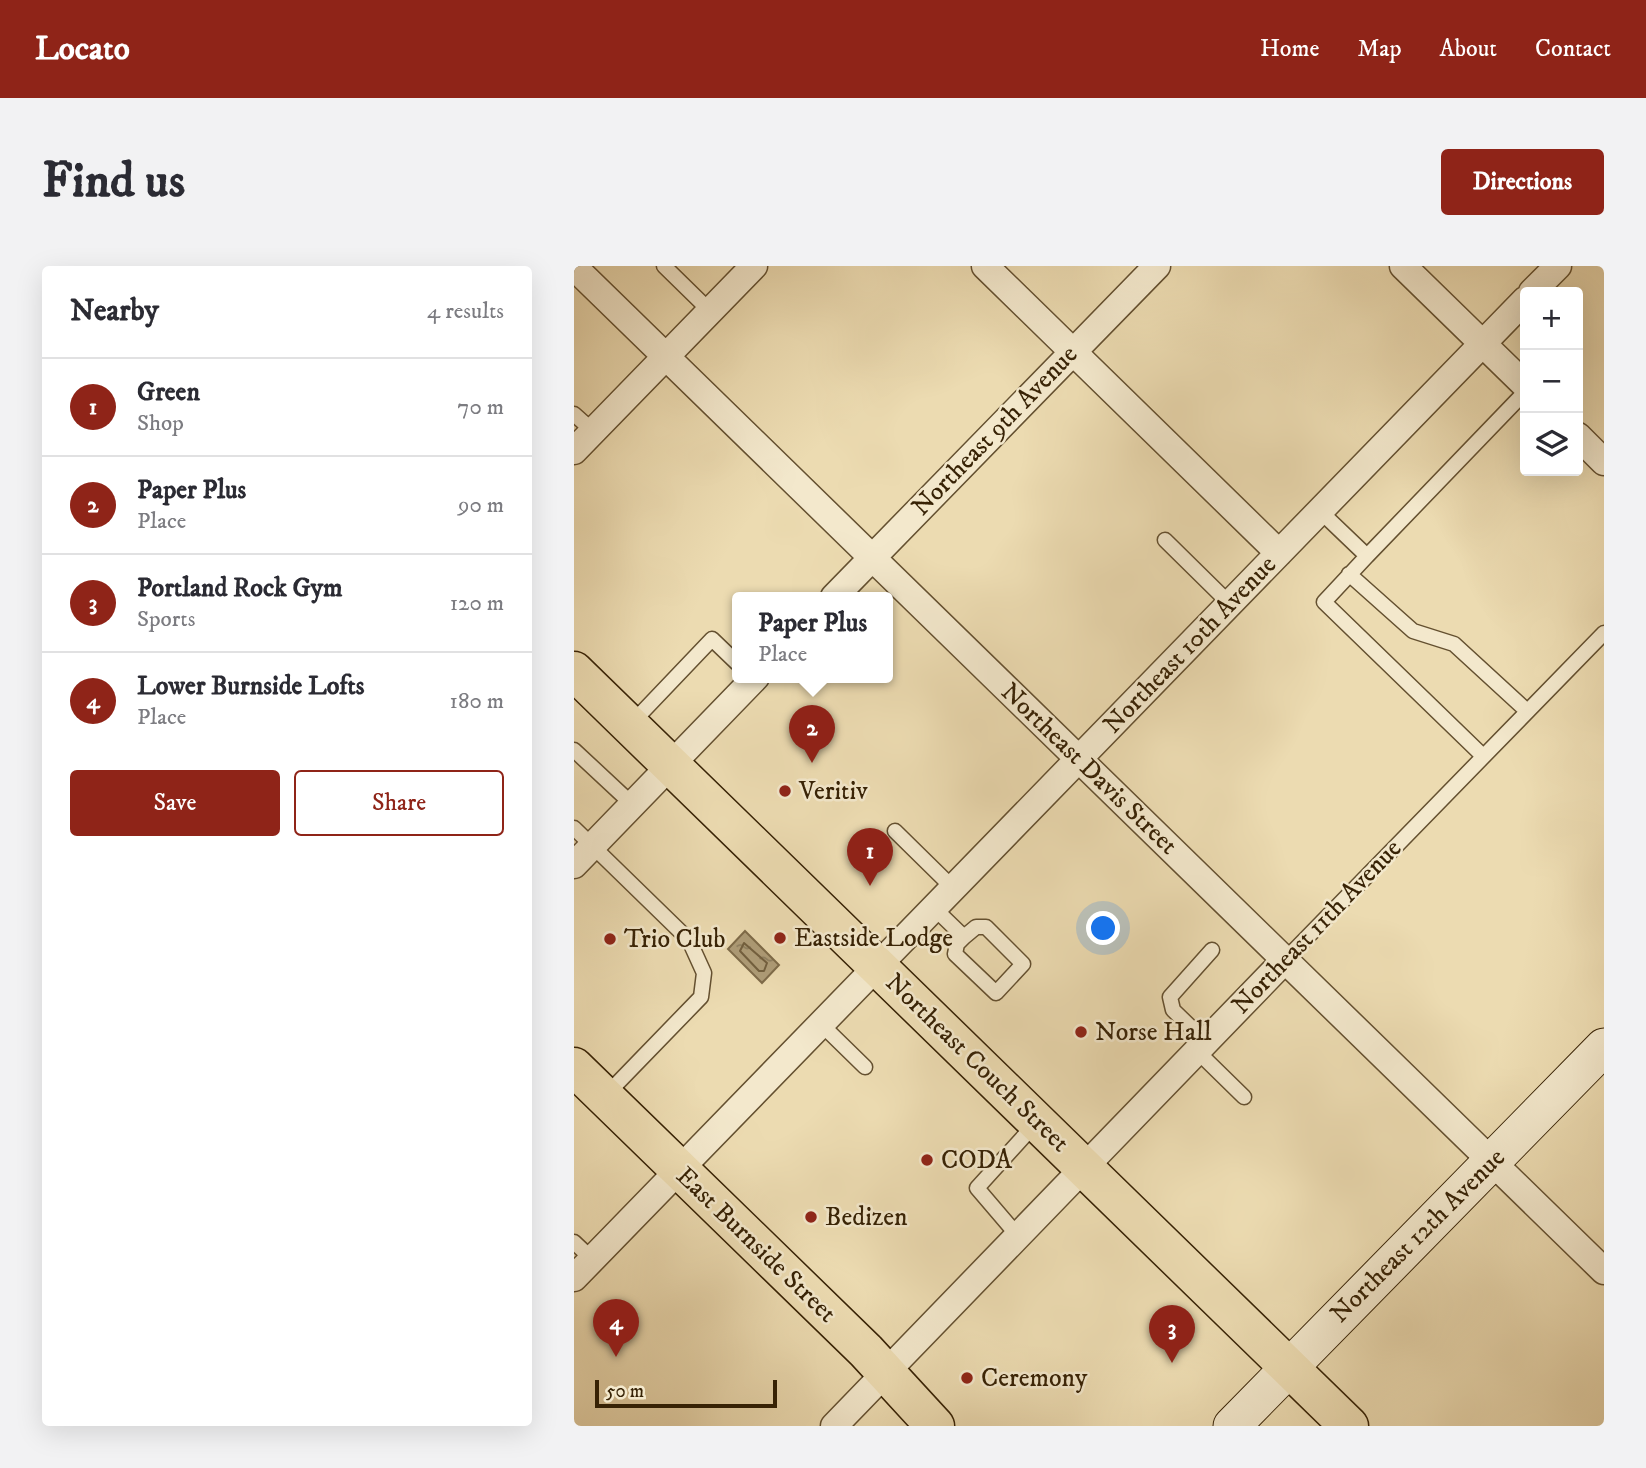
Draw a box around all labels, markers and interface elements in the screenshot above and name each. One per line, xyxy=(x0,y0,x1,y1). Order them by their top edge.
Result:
text: Locato xyxy=(35,29,130,70)
text: Home xyxy=(1260,34,1319,64)
text: Map xyxy=(1357,34,1402,64)
text: About xyxy=(1440,34,1497,64)
text: Contact xyxy=(1535,34,1611,64)
button: Directions xyxy=(1441,149,1604,215)
text: Find us xyxy=(42,151,185,213)
map controls xyxy=(1520,287,1583,476)
button: + xyxy=(1520,287,1583,350)
text: Nearby xyxy=(70,293,159,330)
text: 4 results xyxy=(427,297,504,326)
street label: Northeast 9th Avenue xyxy=(905,339,1085,523)
button: − xyxy=(1520,350,1583,413)
text: Green xyxy=(137,376,200,409)
text: 1 xyxy=(89,393,97,422)
text: 70 m xyxy=(457,393,504,422)
text: Shop xyxy=(137,409,184,438)
button: layers xyxy=(1520,413,1583,476)
text: Paper Plus xyxy=(137,474,246,507)
text: 2 xyxy=(87,491,99,520)
text: 90 m xyxy=(458,491,504,520)
text: Place xyxy=(137,507,186,536)
street label: Northeast 10th Avenue xyxy=(1096,549,1284,741)
text: Portland Rock Gym xyxy=(137,572,343,605)
text: 3 xyxy=(89,589,97,618)
text: 120 m xyxy=(450,589,504,618)
popup xyxy=(732,592,893,683)
text: Sports xyxy=(137,605,195,634)
text: Paper Plus xyxy=(758,607,867,640)
text: Place xyxy=(758,640,807,669)
text: Lower Burnside Lofts xyxy=(137,670,365,703)
street label: Northeast Davis Street xyxy=(994,676,1184,862)
text: 4 xyxy=(86,687,100,716)
text: 180 m xyxy=(449,687,504,716)
text: Place xyxy=(137,703,186,732)
pin: 2 xyxy=(789,705,835,763)
button: Save xyxy=(70,770,280,836)
button: Share xyxy=(294,770,504,836)
place label: Veritiv xyxy=(798,775,868,808)
marker: Veritiv xyxy=(777,783,793,799)
pin: 1 xyxy=(847,828,893,886)
street label: Northeast 11th Avenue xyxy=(1225,832,1409,1022)
your location xyxy=(1086,911,1120,945)
place label: Eastside Lodge xyxy=(794,922,953,955)
place label: Trio Club xyxy=(624,923,725,956)
marker: Eastside Lodge xyxy=(772,930,788,946)
marker: Trio Club xyxy=(602,931,618,947)
street label: Northeast Couch Street xyxy=(878,966,1076,1160)
place label: Norse Hall xyxy=(1095,1016,1212,1049)
marker: Norse Hall xyxy=(1073,1024,1089,1040)
street label: Northeast 12th Avenue xyxy=(1324,1142,1512,1330)
place label: CODA xyxy=(941,1144,1013,1177)
marker: CODA xyxy=(919,1152,935,1168)
street label: East Burnside Street xyxy=(669,1160,843,1330)
place label: Bedizen xyxy=(825,1201,908,1234)
marker: Bedizen xyxy=(803,1209,819,1225)
pin: 4 xyxy=(593,1299,639,1357)
pin: 3 xyxy=(1149,1305,1195,1363)
place label: Ceremony xyxy=(981,1362,1088,1395)
marker: Ceremony xyxy=(959,1370,975,1386)
scale bar xyxy=(595,1377,777,1409)
text: 50 m xyxy=(606,1380,644,1403)

